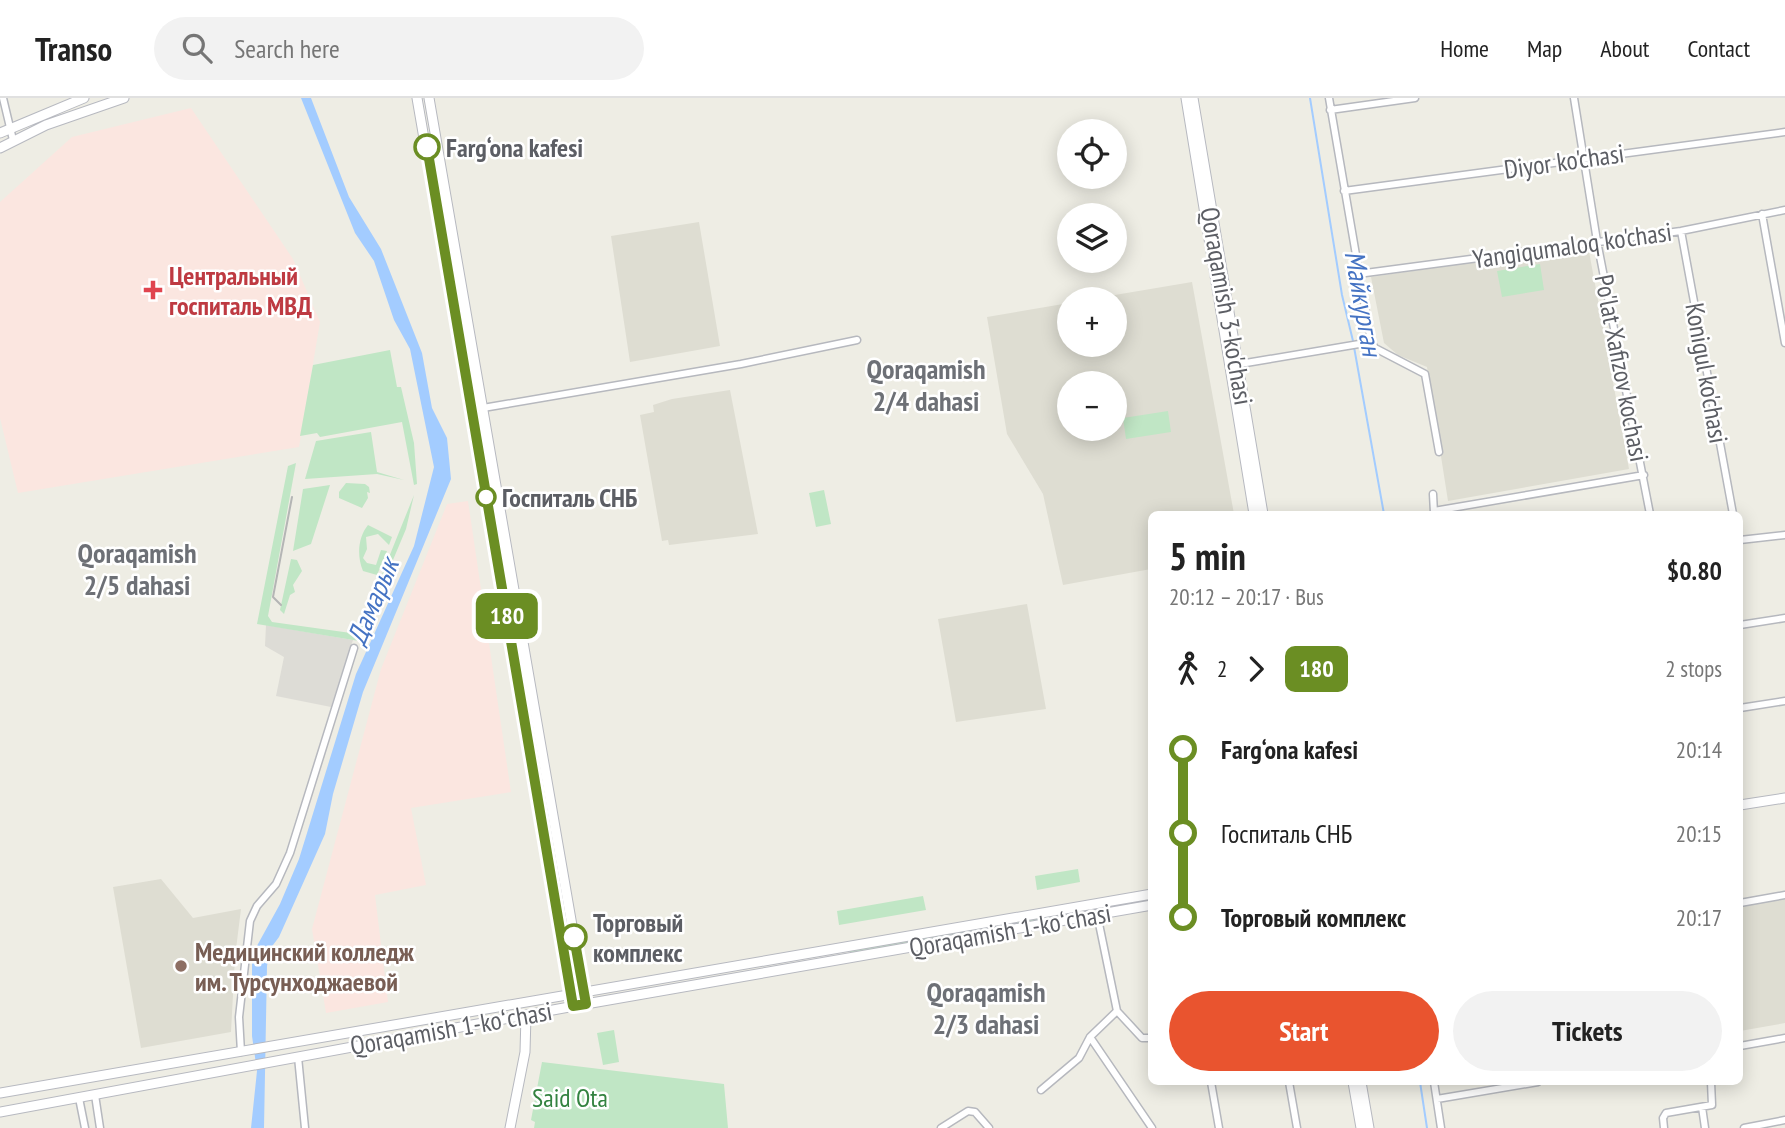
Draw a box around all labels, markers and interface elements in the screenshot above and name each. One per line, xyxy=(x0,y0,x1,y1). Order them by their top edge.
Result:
search box xyxy=(154,17,644,80)
text: Transo xyxy=(35,27,112,70)
icon: search xyxy=(178,29,216,67)
text: Search here xyxy=(234,32,340,65)
text: Home xyxy=(1440,33,1489,64)
text: Map xyxy=(1527,33,1562,64)
text: About xyxy=(1600,33,1649,64)
text: Contact xyxy=(1687,33,1750,64)
map controls xyxy=(1057,119,1127,441)
button: locate xyxy=(1057,119,1127,189)
place label: Farg‘ona kafesi xyxy=(446,131,583,164)
marker: Farg‘ona kafesi xyxy=(414,134,440,160)
street label: Diyor ko'chasi xyxy=(1502,136,1626,186)
button: layers xyxy=(1057,203,1127,273)
street label: Qoraqamish 3-ko'chasi xyxy=(1193,205,1261,407)
street label: Yangiqumaloq ko'chasi xyxy=(1470,215,1674,275)
water label: Майкурган xyxy=(1337,247,1392,361)
place label: Центральный госпиталь МВД xyxy=(169,259,312,322)
street label: Po'lat Xafizov kochasi xyxy=(1588,272,1656,464)
marker: Центральный госпиталь МВД xyxy=(143,280,163,300)
button: + xyxy=(1057,287,1127,357)
street label: Konigul ko'chasi xyxy=(1678,300,1736,446)
district label: Qoraqamish 2/4 dahasi xyxy=(867,350,985,419)
button: − xyxy=(1057,371,1127,441)
place label: Госпиталь СНБ xyxy=(502,481,637,514)
marker: Госпиталь СНБ xyxy=(476,487,496,507)
text: 5 min xyxy=(1169,531,1246,580)
district label: Qoraqamish 2/5 dahasi xyxy=(78,534,196,603)
water label: Дамарык xyxy=(337,549,408,651)
text: $0.80 xyxy=(1667,554,1722,587)
text: 20:12 – 20:17 · Bus xyxy=(1169,582,1324,611)
line badge: 180 xyxy=(467,593,547,639)
text: 180 xyxy=(490,600,524,631)
icon: walk xyxy=(1169,650,1207,688)
icon: forward xyxy=(1237,650,1275,688)
text: 180 xyxy=(1299,653,1334,684)
text: 2 xyxy=(1217,654,1227,683)
text: 2 stops xyxy=(1665,654,1722,683)
text: Farg‘ona kafesi xyxy=(1221,733,1358,766)
text: 20:14 xyxy=(1676,735,1722,764)
text: Госпиталь СНБ xyxy=(1221,817,1352,850)
text: 20:15 xyxy=(1676,819,1722,848)
street label: Qoraqamish 1-koʻchasi xyxy=(906,896,1114,964)
text: Торговый комплекс xyxy=(1221,901,1406,934)
text: 20:17 xyxy=(1676,903,1722,932)
place label: Торговый комплекс xyxy=(593,906,683,969)
marker: Торговый комплекс xyxy=(561,924,587,950)
place label: Медицинский колледж им. Турсунходжаевой xyxy=(195,935,415,998)
marker: Медицинский колледж им. Турсунходжаевой xyxy=(173,958,189,974)
district label: Qoraqamish 2/3 dahasi xyxy=(927,973,1045,1042)
button: Start xyxy=(1169,991,1439,1071)
button: Tickets xyxy=(1453,991,1722,1071)
street label: Qoraqamish 1-koʻchasi xyxy=(347,994,555,1062)
park label: Said Ota xyxy=(532,1081,608,1114)

